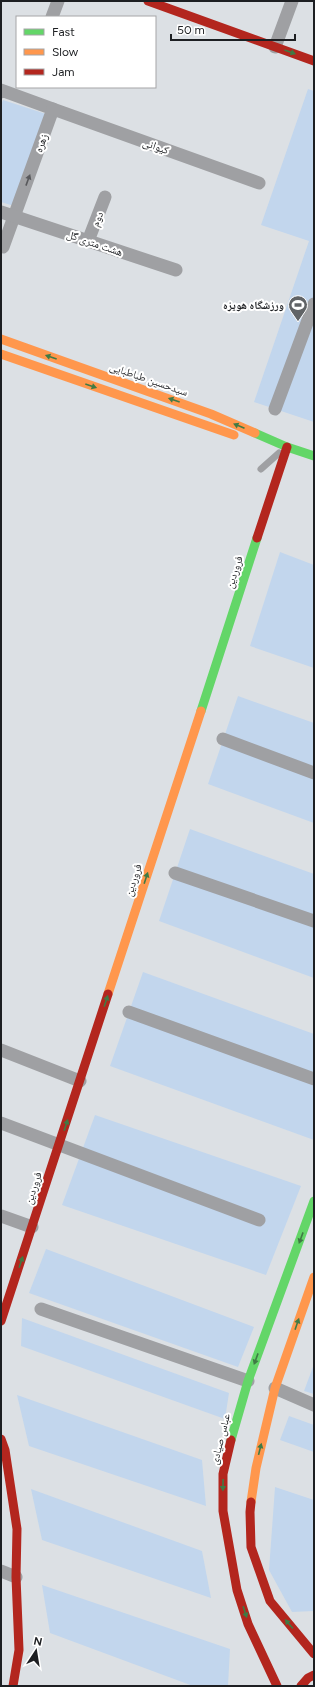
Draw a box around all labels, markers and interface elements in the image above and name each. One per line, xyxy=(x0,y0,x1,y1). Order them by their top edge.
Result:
legend xyxy=(16,16,156,88)
scale bar xyxy=(171,16,295,42)
text: 50 m xyxy=(177,23,205,37)
text: Fast xyxy=(52,25,75,39)
text: Slow xyxy=(52,45,79,59)
one-way arrow xyxy=(284,50,296,56)
text: Jam xyxy=(52,65,75,79)
street label: زهره xyxy=(32,132,51,154)
street label: کیوانی xyxy=(141,136,171,157)
one-way arrow xyxy=(25,173,31,185)
street label: دوم xyxy=(89,209,106,229)
street label: هشت متری گل xyxy=(65,228,125,259)
sports icon: ورزشگاه هویزه xyxy=(287,294,309,322)
place label: ورزشگاه هویزه xyxy=(223,299,284,312)
one-way arrow xyxy=(45,354,57,360)
street label: سیدحسین طباطبایی xyxy=(108,360,190,399)
one-way arrow xyxy=(85,383,97,389)
one-way arrow xyxy=(167,397,179,403)
one-way arrow xyxy=(232,422,244,428)
street label: فروردین xyxy=(223,554,246,590)
street label: فروردین xyxy=(122,862,145,898)
one-way arrow xyxy=(144,871,150,883)
one-way arrow xyxy=(103,995,109,1007)
one-way arrow xyxy=(63,1118,69,1130)
street label: فروردین xyxy=(22,1170,45,1206)
one-way arrow xyxy=(297,1232,303,1244)
one-way arrow xyxy=(18,1255,24,1267)
one-way arrow xyxy=(295,1318,301,1330)
one-way arrow xyxy=(252,1354,258,1366)
street label: عباس صیادی xyxy=(208,1412,233,1466)
one-way arrow xyxy=(258,1443,264,1455)
one-way arrow xyxy=(220,1479,226,1492)
one-way arrow xyxy=(242,1607,248,1619)
one-way arrow xyxy=(284,1619,293,1630)
north arrow xyxy=(16,1631,56,1671)
text: N xyxy=(32,1634,43,1649)

